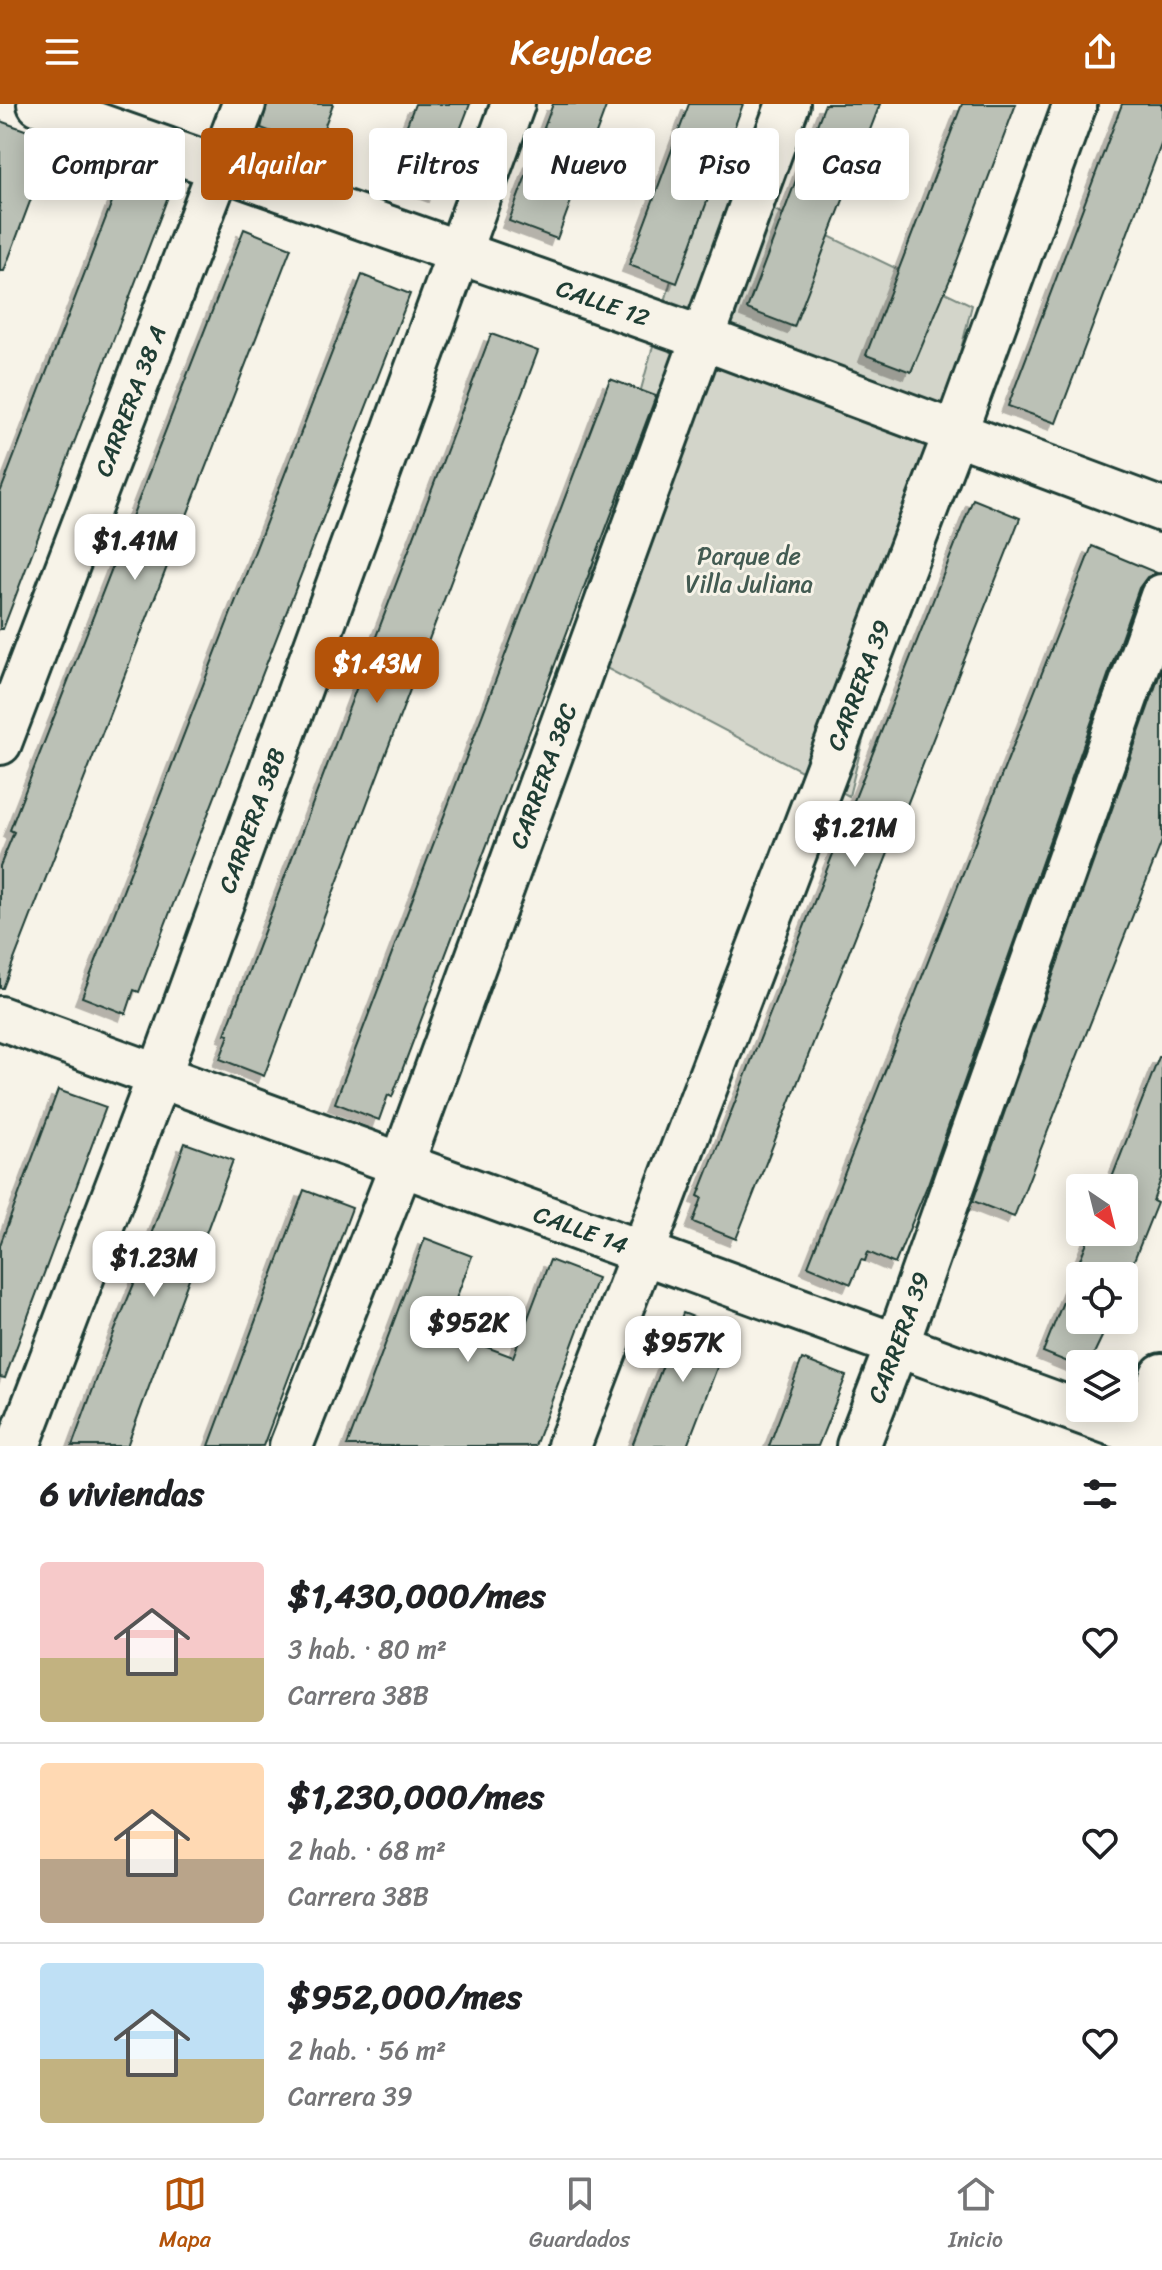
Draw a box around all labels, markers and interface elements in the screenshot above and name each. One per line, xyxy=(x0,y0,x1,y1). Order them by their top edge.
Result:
text: Keyplace xyxy=(510,20,652,84)
icon: menu xyxy=(40,30,84,74)
icon: share xyxy=(1078,30,1122,74)
chip: Comprar xyxy=(24,128,185,200)
chip: Alquilar xyxy=(201,128,353,200)
chip: Filtros xyxy=(369,128,507,200)
chip: Nuevo xyxy=(523,128,655,200)
chip: Piso xyxy=(671,128,779,200)
chip: Casa xyxy=(795,128,909,200)
street label: CALLE 12 xyxy=(550,267,656,339)
street label: CARRERA 38 A xyxy=(83,319,179,483)
pin: $1.41M xyxy=(70,514,200,582)
text: $1.41M xyxy=(92,517,178,563)
park label: Parque de Villa Juliana xyxy=(685,535,813,605)
street label: CARRERA 39 xyxy=(815,614,903,757)
pin: $1.43M xyxy=(312,637,442,705)
text: $1.43M xyxy=(333,640,421,686)
street label: CARRERA 38C xyxy=(498,697,589,855)
street label: CARRERA 38B xyxy=(206,742,298,899)
pin: $1.21M xyxy=(790,801,920,869)
text: $1.21M xyxy=(813,804,897,850)
north arrow xyxy=(1066,1174,1138,1246)
map controls xyxy=(1066,1174,1138,1422)
street label: CALLE 14 xyxy=(527,1193,634,1266)
pin: $1.23M xyxy=(89,1231,219,1299)
text: $1.23M xyxy=(111,1234,198,1280)
button: locate xyxy=(1066,1262,1138,1334)
street label: CARRERA 39 xyxy=(855,1266,942,1409)
pin: $952K xyxy=(412,1296,524,1364)
text: $952K xyxy=(428,1299,508,1345)
pin: $957K xyxy=(627,1316,739,1384)
text: $957K xyxy=(643,1319,723,1365)
button: layers xyxy=(1066,1350,1138,1422)
text: 6 viviendas xyxy=(40,1464,204,1524)
icon: filters xyxy=(1078,1472,1122,1516)
text: $1,430,000/mes xyxy=(288,1566,546,1626)
icon: home xyxy=(104,1594,200,1690)
icon: heart xyxy=(1078,1620,1122,1664)
text: 3 hab. · 80 m² xyxy=(288,1626,447,1672)
text: Carrera 38B xyxy=(288,1672,429,1718)
text: $1,230,000/mes xyxy=(288,1767,544,1827)
icon: home xyxy=(104,1795,200,1891)
icon: heart xyxy=(1078,1821,1122,1865)
text: 2 hab. · 68 m² xyxy=(288,1827,446,1873)
text: Carrera 38B xyxy=(288,1873,429,1919)
text: $952,000/mes xyxy=(288,1967,522,2027)
icon: home xyxy=(104,1995,200,2091)
icon: heart xyxy=(1078,2021,1122,2065)
text: 2 hab. · 56 m² xyxy=(288,2027,446,2073)
text: Carrera 39 xyxy=(288,2073,413,2119)
tab: Mapa xyxy=(159,2172,211,2259)
tab: Guardados xyxy=(529,2172,630,2259)
tab: Inicio xyxy=(948,2172,1003,2259)

